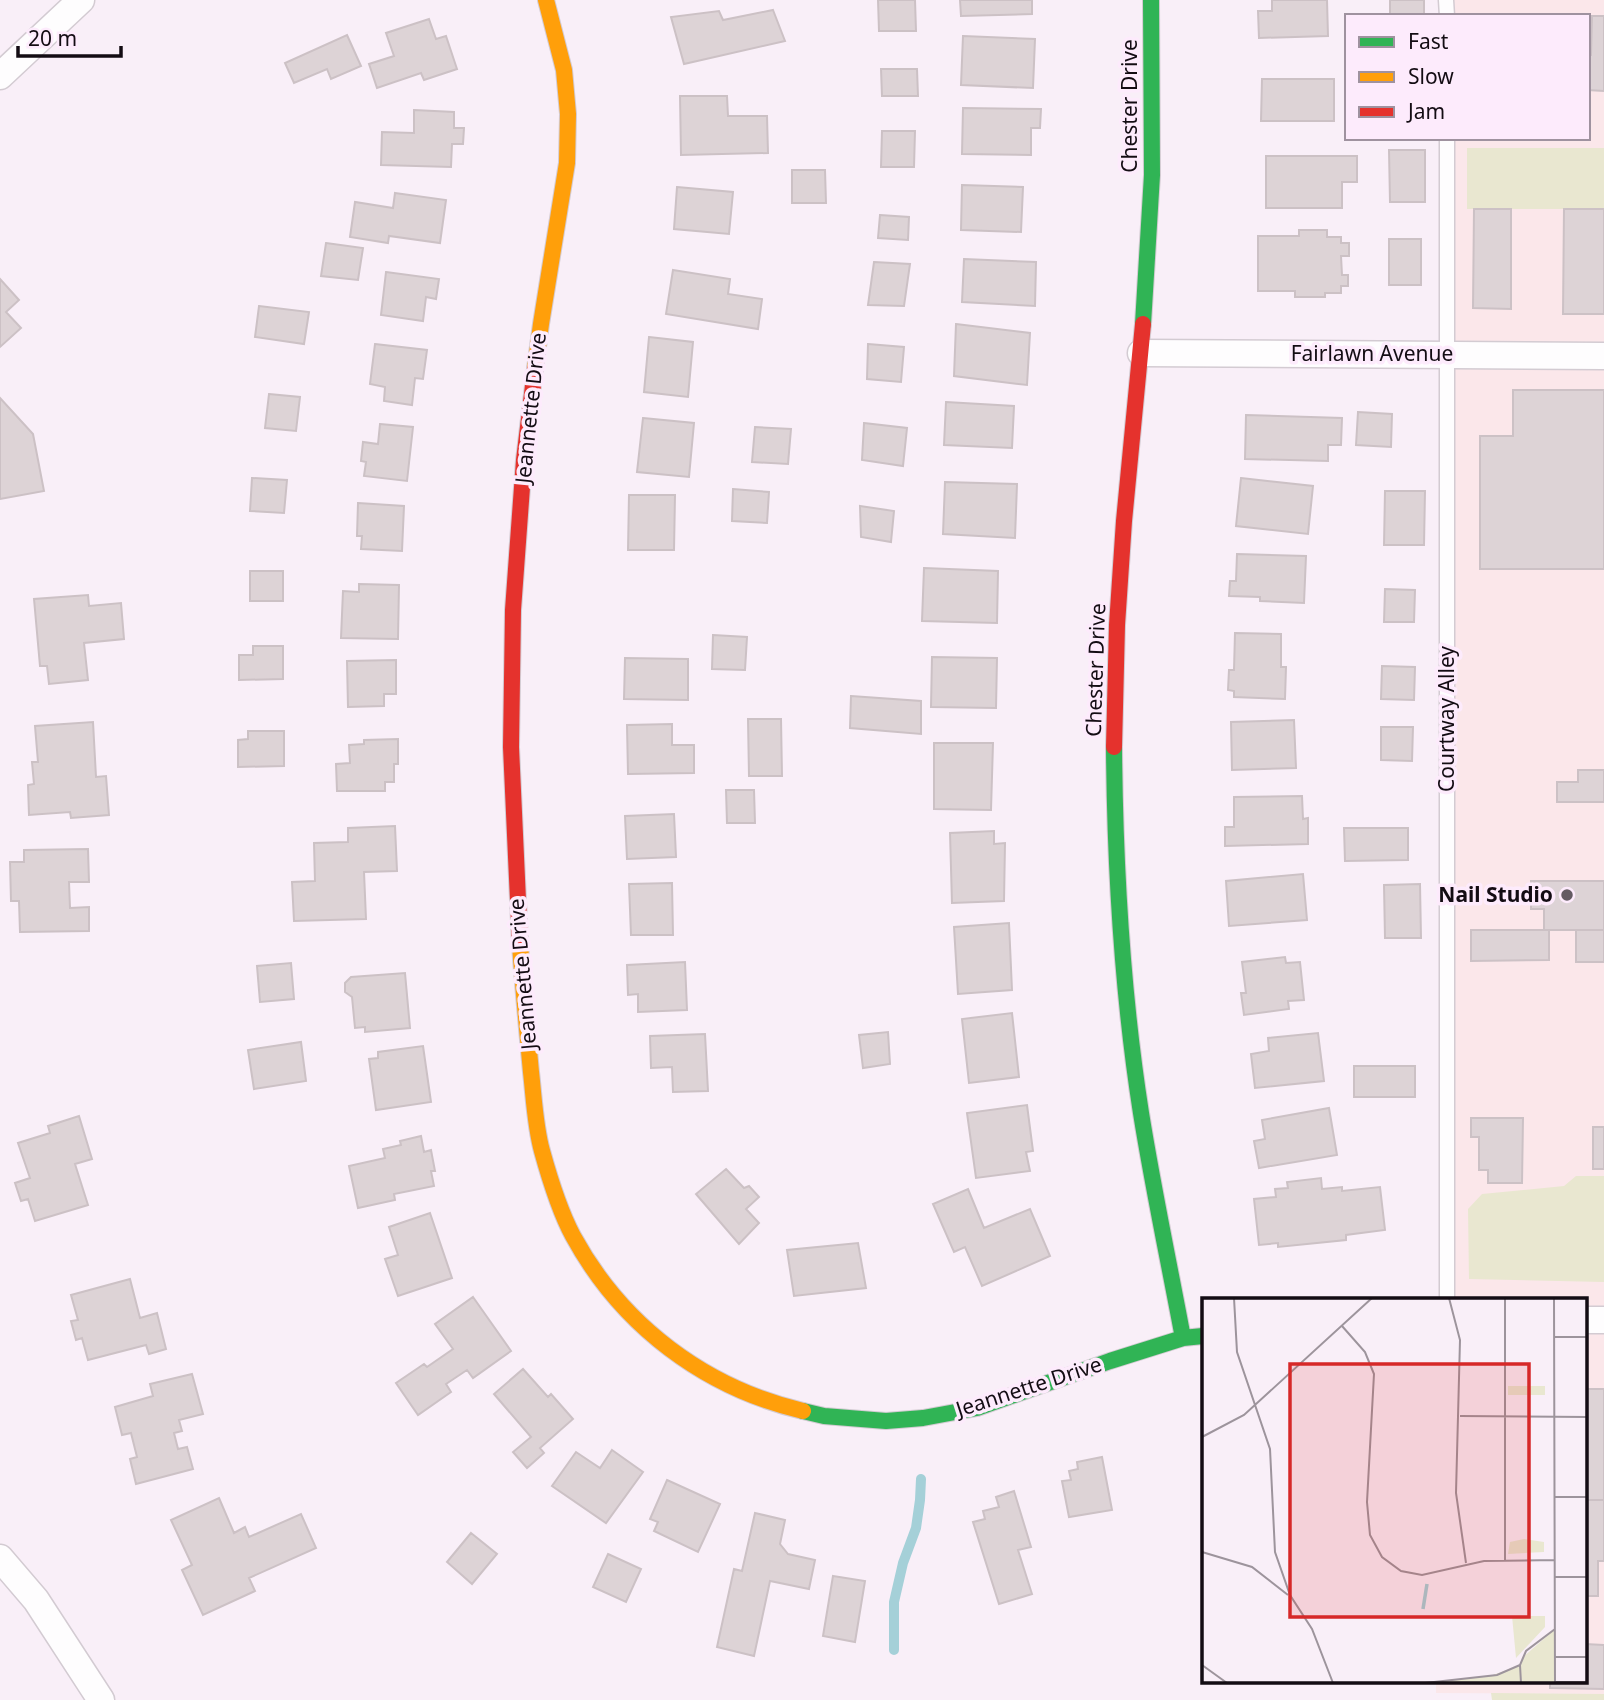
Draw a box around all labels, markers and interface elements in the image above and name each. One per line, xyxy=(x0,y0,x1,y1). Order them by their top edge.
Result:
scale bar xyxy=(18,14,121,58)
legend xyxy=(1345,14,1590,140)
text: 20 m xyxy=(28,24,77,52)
text: Fast xyxy=(1408,27,1449,55)
street label: Chester Drive xyxy=(1115,39,1143,173)
text: Slow xyxy=(1408,62,1454,90)
text: Jam xyxy=(1406,97,1445,125)
street label: Jeannette Drive xyxy=(508,331,552,487)
street label: Fairlawn Avenue xyxy=(1291,339,1453,367)
street label: Chester Drive xyxy=(1079,603,1111,737)
street label: Courtway Alley xyxy=(1432,646,1460,792)
place label: Nail Studio xyxy=(1438,880,1553,908)
marker: Nail Studio xyxy=(1559,887,1575,903)
street label: Jeannette Drive xyxy=(501,897,543,1053)
inset map xyxy=(1202,1298,1586,1682)
street label: Jeannette Drive xyxy=(950,1349,1105,1423)

